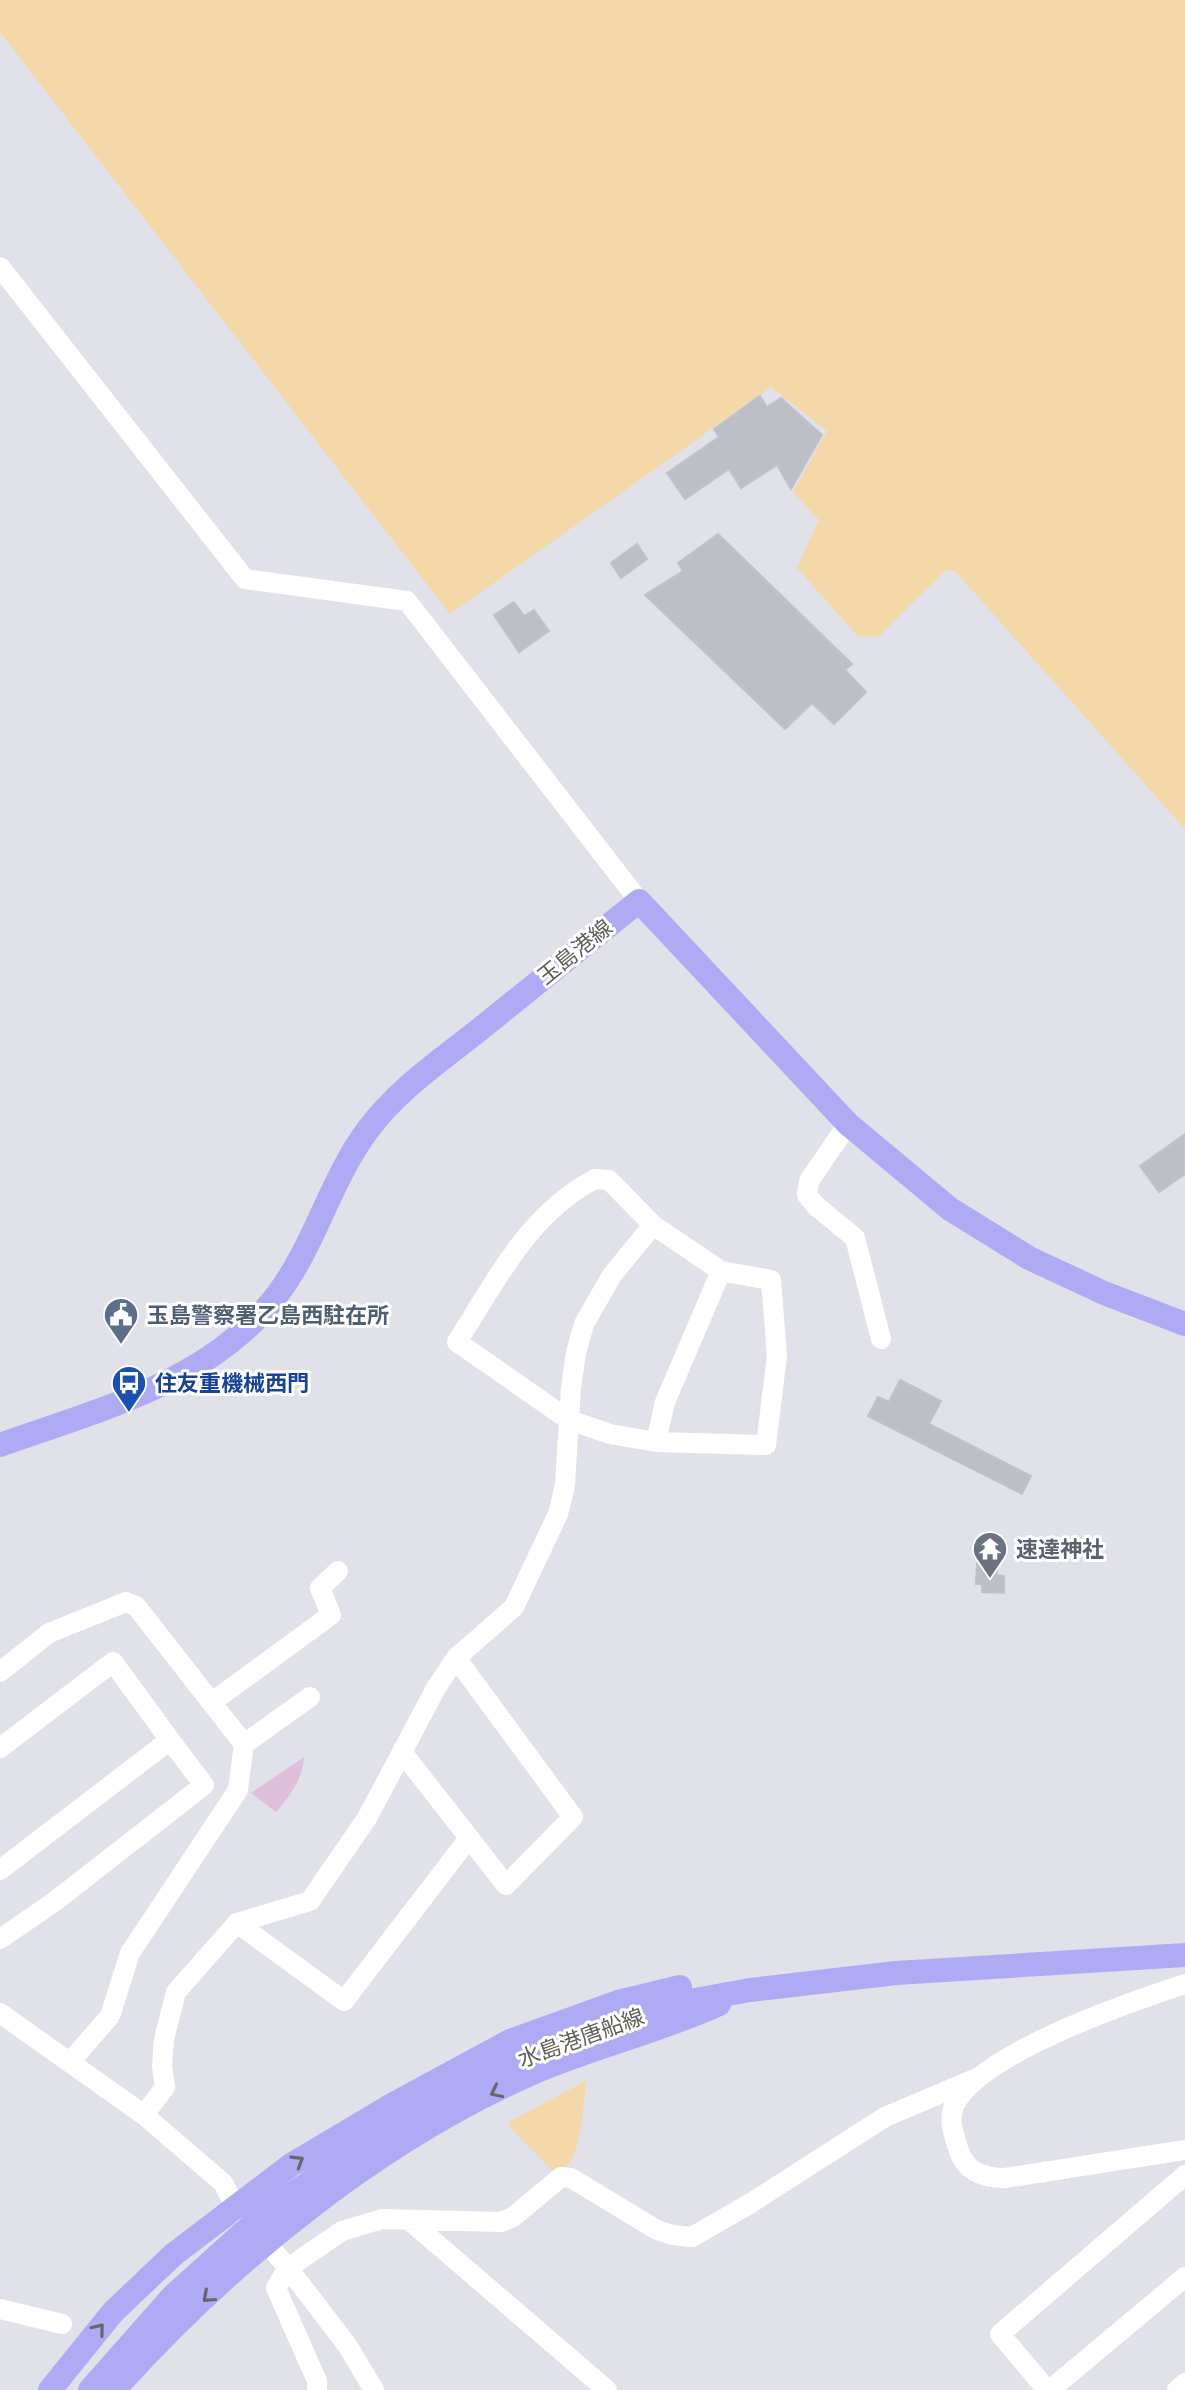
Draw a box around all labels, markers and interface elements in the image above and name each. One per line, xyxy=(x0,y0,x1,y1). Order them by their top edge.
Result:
street label: 玉島港線 xyxy=(532,914,618,990)
public building icon: 玉島警察署乙島西駐在所 xyxy=(102,1296,140,1346)
place label: 玉島警察署乙島西駐在所 xyxy=(147,1302,389,1329)
bus stop icon: 住友重機械西門 xyxy=(110,1364,148,1414)
place label: 住友重機械西門 xyxy=(155,1370,309,1397)
temple icon: 速達神社 xyxy=(971,1530,1009,1580)
place label: 速達神社 xyxy=(1016,1536,1104,1563)
street label: 水島港唐船線 xyxy=(514,2003,648,2073)
one-way arrow xyxy=(490,2082,505,2097)
one-way arrow xyxy=(290,2156,304,2171)
one-way arrow xyxy=(202,2287,217,2301)
one-way arrow xyxy=(89,2324,104,2339)

